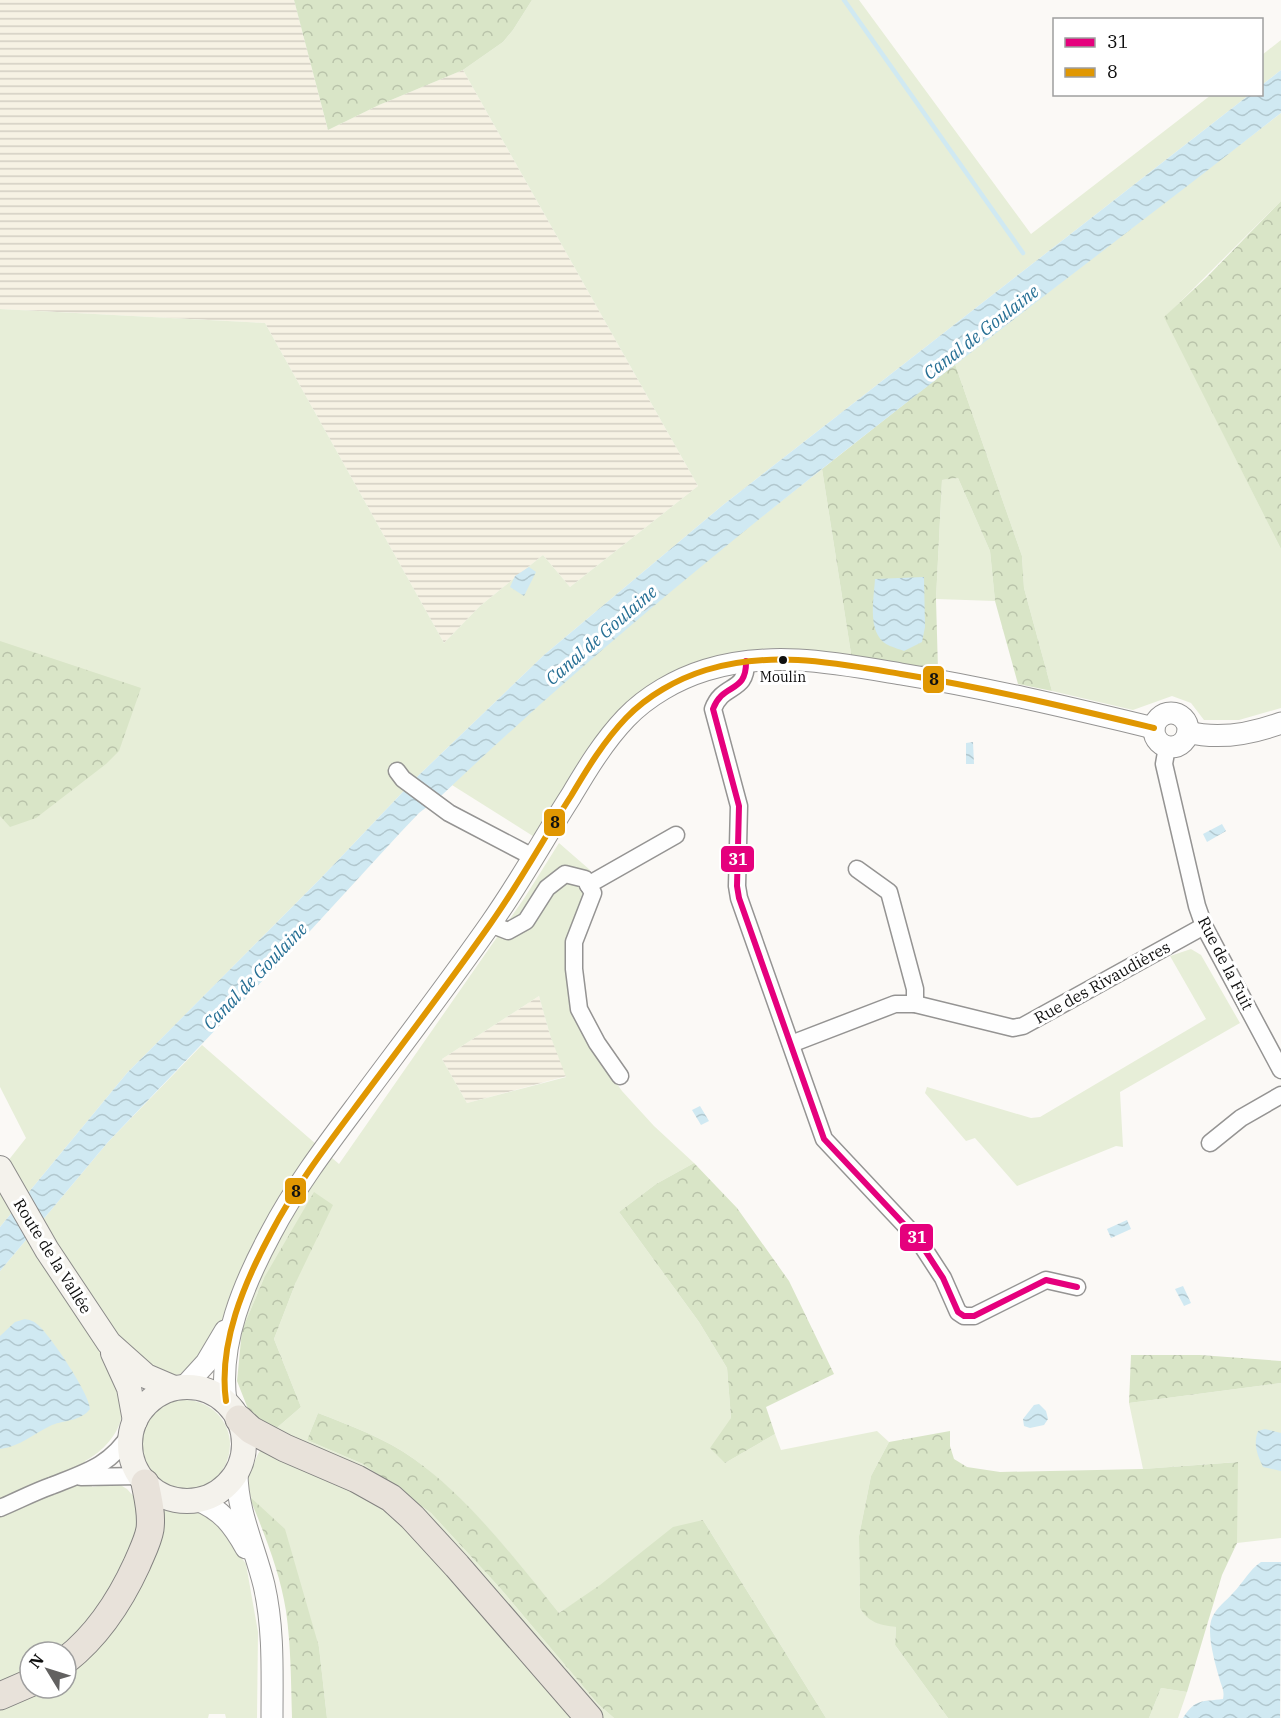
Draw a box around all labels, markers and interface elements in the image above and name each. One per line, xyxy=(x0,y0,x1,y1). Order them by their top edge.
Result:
legend xyxy=(1053,18,1263,96)
text: 31 xyxy=(1107,30,1129,53)
text: 8 xyxy=(1107,60,1118,83)
water label: Canal de Goulaine xyxy=(919,280,1043,384)
water label: Canal de Goulaine xyxy=(540,580,662,690)
marker: Moulin xyxy=(777,654,789,666)
line badge: 8 xyxy=(922,665,945,694)
place label: Moulin xyxy=(760,668,806,686)
text: 8 xyxy=(929,669,939,689)
line badge: 8 xyxy=(543,808,566,837)
text: 8 xyxy=(550,812,560,832)
line badge: 31 xyxy=(720,845,755,873)
text: 31 xyxy=(728,849,748,869)
street label: Rue de la Fuit xyxy=(1194,913,1258,1013)
water label: Canal de Goulaine xyxy=(198,917,312,1035)
street label: Rue des Rivaudières xyxy=(1031,936,1173,1028)
line badge: 8 xyxy=(284,1177,307,1205)
text: 8 xyxy=(291,1181,301,1201)
street label: Route de la Vallée xyxy=(10,1195,96,1317)
line badge: 31 xyxy=(899,1223,934,1252)
text: 31 xyxy=(907,1227,927,1247)
north arrow xyxy=(18,1640,78,1700)
text: N xyxy=(24,1650,48,1672)

